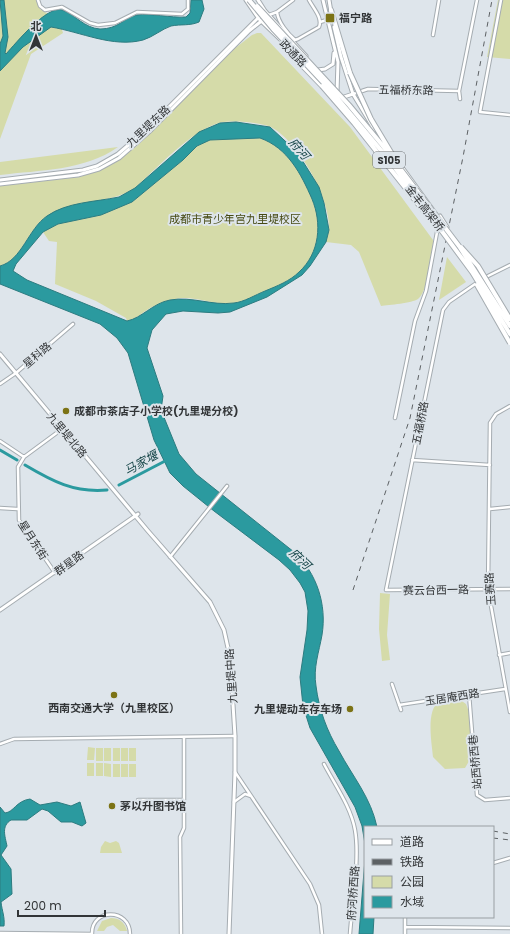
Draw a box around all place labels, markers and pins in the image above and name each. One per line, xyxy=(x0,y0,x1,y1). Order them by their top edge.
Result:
place label: 福宁路 xyxy=(339,10,373,26)
marker: 福宁路 xyxy=(324,12,336,24)
place label: 成都市茶店子小学校(九里堤分校) xyxy=(74,403,239,419)
marker: 成都市茶店子小学校(九里堤分校) xyxy=(61,406,71,416)
marker: 西南交通大学（九里校区） xyxy=(109,690,119,700)
place label: 西南交通大学（九里校区） xyxy=(48,700,180,716)
place label: 九里堤动车存车场 xyxy=(254,701,342,717)
marker: 九里堤动车存车场 xyxy=(345,704,355,714)
place label: 茅以升图书馆 xyxy=(120,798,186,814)
marker: 茅以升图书馆 xyxy=(107,801,117,811)

